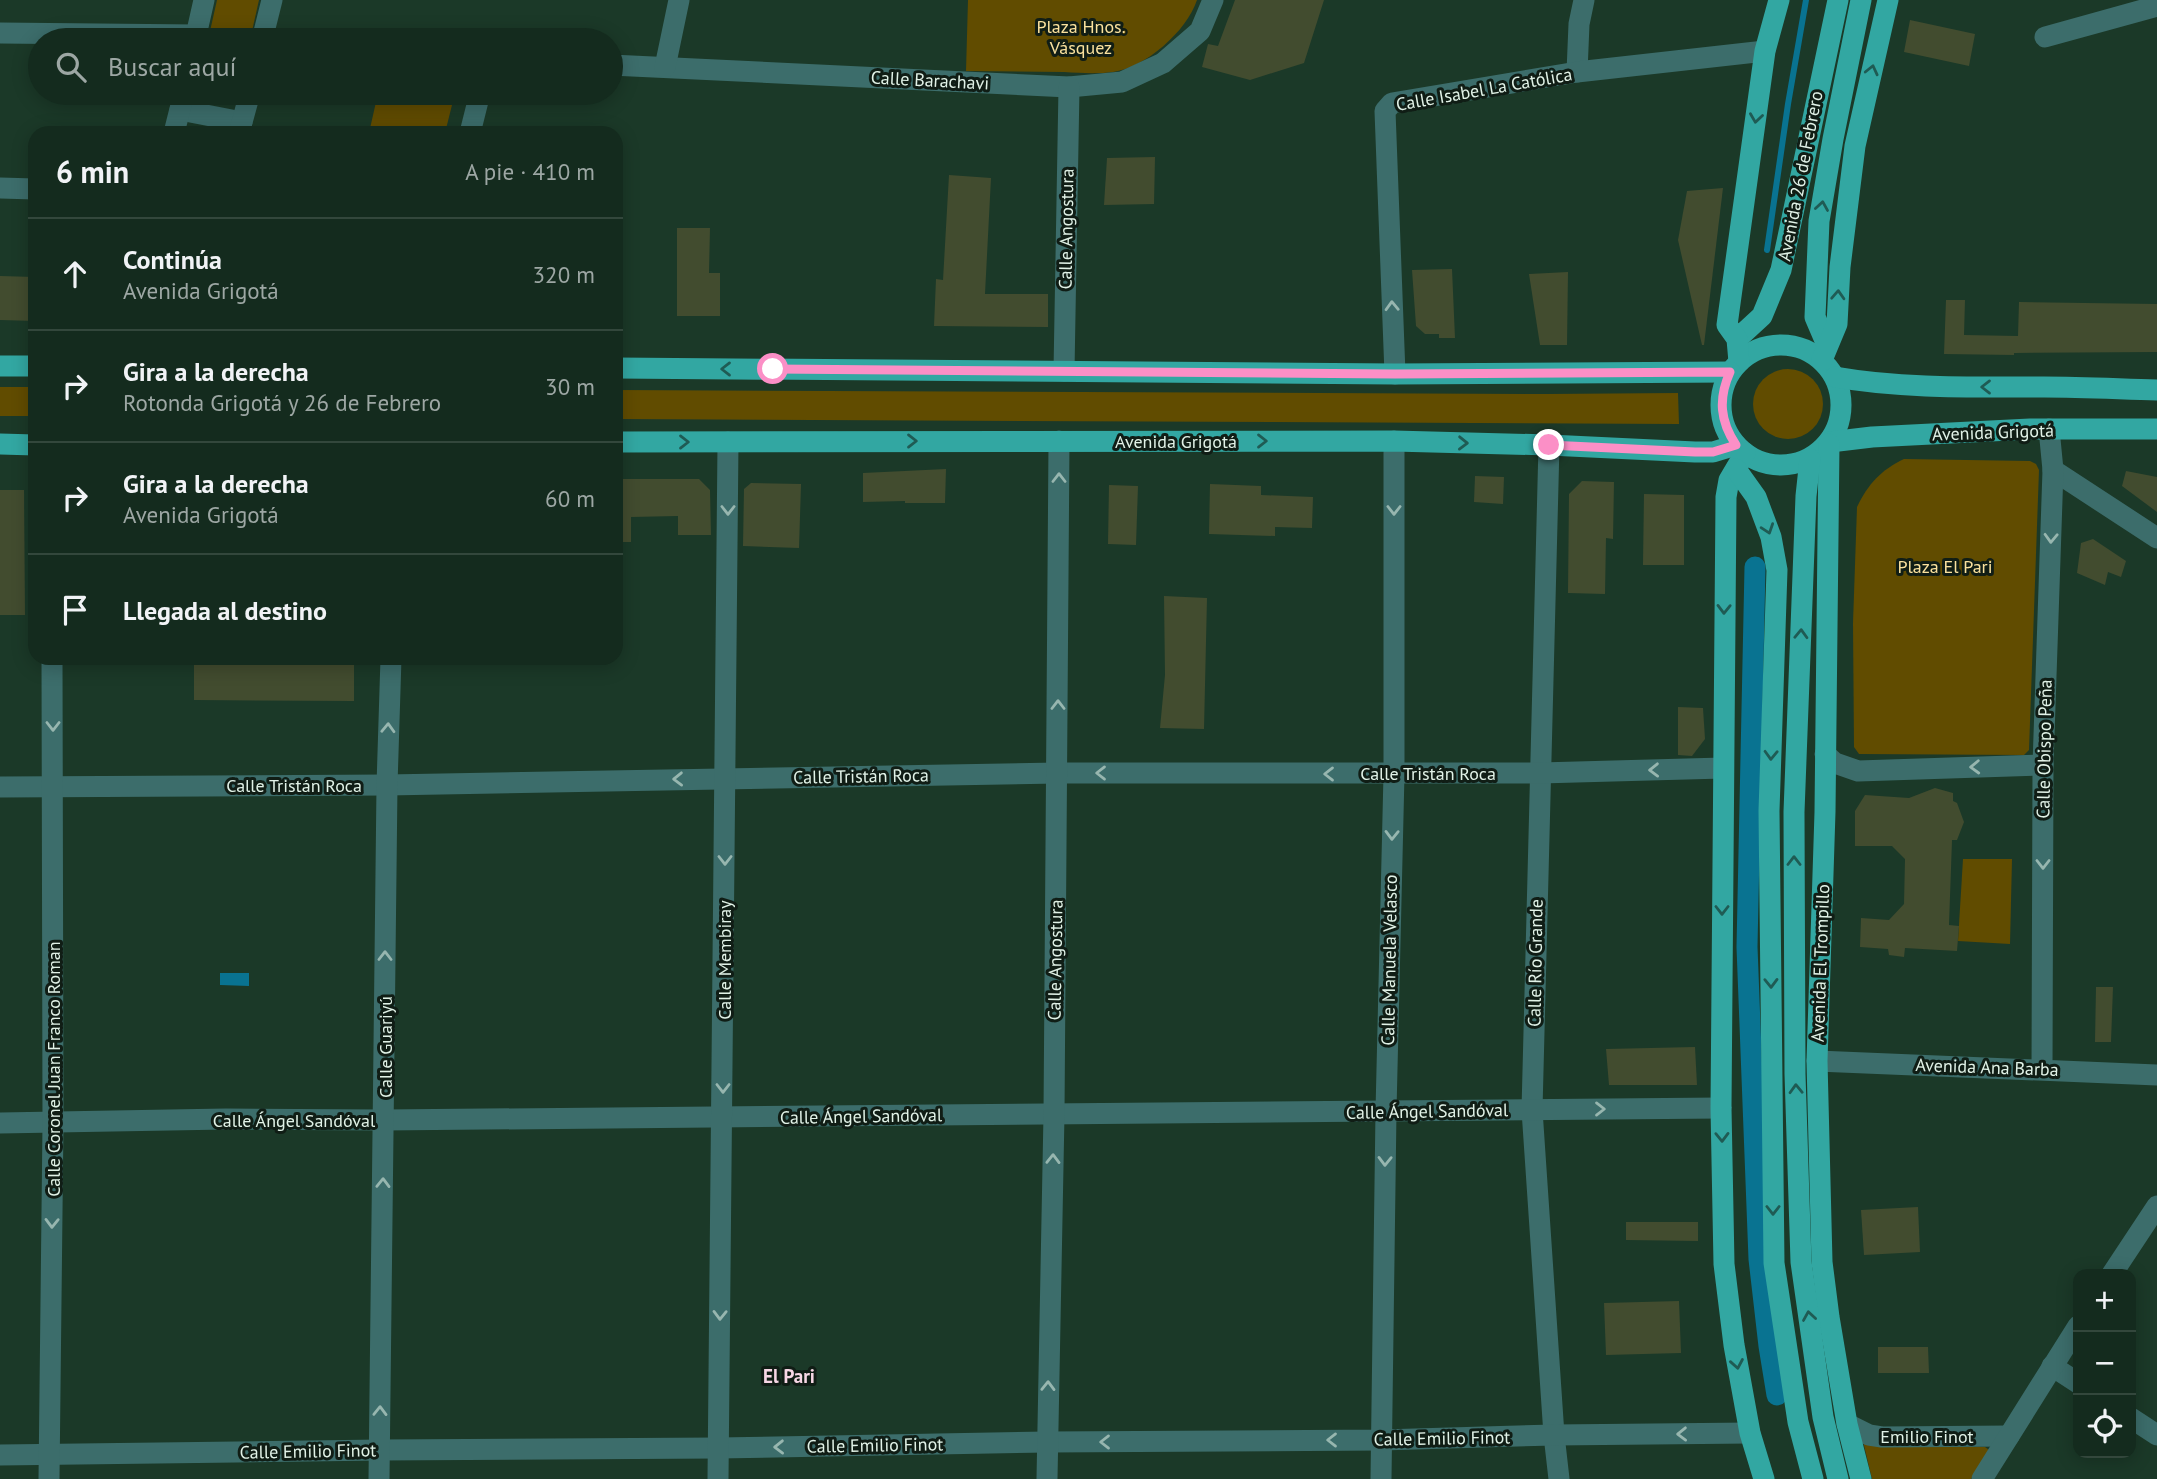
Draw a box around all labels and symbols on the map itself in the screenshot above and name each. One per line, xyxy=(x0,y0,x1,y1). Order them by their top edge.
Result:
park label: Plaza Hnos. Vásquez xyxy=(1036,15,1126,59)
street label: Calle Isabel La Católica xyxy=(1394,62,1574,116)
one-way arrow xyxy=(1864,64,1878,76)
street label: Calle Barachavi xyxy=(870,65,990,95)
street label: Avenida 26 de Febrero xyxy=(1772,89,1828,263)
one-way arrow xyxy=(1748,113,1763,124)
street label: Calle Angostura xyxy=(1053,168,1079,290)
one-way arrow xyxy=(1814,200,1829,212)
one-way arrow xyxy=(1830,289,1845,300)
one-way arrow xyxy=(1384,300,1400,310)
route start xyxy=(757,353,788,384)
one-way arrow xyxy=(720,361,731,377)
one-way arrow xyxy=(1980,379,1991,395)
street label: Avenida Grigotá xyxy=(1932,418,2054,446)
route end xyxy=(1533,429,1564,460)
street label: Avenida Grigotá xyxy=(1115,430,1237,453)
one-way arrow xyxy=(907,433,917,449)
one-way arrow xyxy=(1257,433,1267,449)
one-way arrow xyxy=(679,434,690,450)
one-way arrow xyxy=(1458,435,1468,451)
one-way arrow xyxy=(1051,472,1067,482)
one-way arrow xyxy=(720,505,736,516)
one-way arrow xyxy=(1386,505,1402,515)
one-way arrow xyxy=(1760,523,1774,535)
one-way arrow xyxy=(2043,533,2058,544)
park label: Plaza El Pari xyxy=(1897,555,1993,578)
one-way arrow xyxy=(1717,603,1732,614)
one-way arrow xyxy=(1793,628,1808,639)
street label: Calle Obispo Peña xyxy=(2031,679,2057,819)
one-way arrow xyxy=(1050,699,1066,710)
one-way arrow xyxy=(45,721,61,732)
one-way arrow xyxy=(381,723,396,734)
one-way arrow xyxy=(1763,750,1778,761)
one-way arrow xyxy=(1969,760,1980,775)
street label: Calle Tristán Roca xyxy=(1360,762,1496,785)
one-way arrow xyxy=(1649,762,1659,778)
street label: Calle Tristán Roca xyxy=(793,763,929,789)
one-way arrow xyxy=(1096,765,1106,781)
one-way arrow xyxy=(1323,766,1334,782)
one-way arrow xyxy=(672,772,683,787)
street label: Calle Tristán Roca xyxy=(226,774,362,797)
one-way arrow xyxy=(1385,830,1400,841)
one-way arrow xyxy=(717,855,733,866)
one-way arrow xyxy=(1786,855,1802,866)
one-way arrow xyxy=(2035,859,2051,870)
street label: Calle Manuela Velasco xyxy=(1376,874,1402,1046)
street label: Avenida El Trompillo xyxy=(1806,884,1834,1042)
street label: Calle Angostura xyxy=(1042,899,1068,1021)
street label: Calle Río Grande xyxy=(1522,899,1548,1027)
street label: Calle Membiray xyxy=(713,900,736,1020)
one-way arrow xyxy=(1714,905,1730,915)
street label: Calle Coronel Juan Franco Roman xyxy=(42,941,65,1197)
one-way arrow xyxy=(378,950,393,961)
one-way arrow xyxy=(1763,978,1779,989)
street label: Calle Guariyú xyxy=(374,996,397,1098)
street label: Avenida Ana Barba xyxy=(1915,1053,2059,1081)
one-way arrow xyxy=(715,1083,731,1093)
one-way arrow xyxy=(1788,1083,1803,1094)
street label: Calle Ángel Sandóval xyxy=(1346,1098,1509,1124)
one-way arrow xyxy=(1595,1101,1606,1117)
street label: Calle Ángel Sandóval xyxy=(780,1103,943,1129)
street label: Calle Ángel Sandóval xyxy=(213,1109,376,1132)
one-way arrow xyxy=(1714,1132,1729,1143)
one-way arrow xyxy=(1045,1153,1061,1164)
one-way arrow xyxy=(1377,1156,1393,1166)
one-way arrow xyxy=(375,1178,391,1188)
one-way arrow xyxy=(1766,1205,1781,1216)
one-way arrow xyxy=(44,1218,60,1229)
one-way arrow xyxy=(712,1310,728,1321)
one-way arrow xyxy=(1802,1310,1817,1321)
one-way arrow xyxy=(1729,1358,1744,1370)
district label: El Pari xyxy=(763,1364,815,1388)
one-way arrow xyxy=(1040,1381,1056,1391)
one-way arrow xyxy=(372,1405,388,1416)
street label: Calle Emilio Finot xyxy=(1373,1425,1511,1451)
street label: Emilio Finot xyxy=(1880,1425,1974,1448)
one-way arrow xyxy=(1676,1426,1687,1442)
street label: Calle Emilio Finot xyxy=(806,1432,944,1458)
one-way arrow xyxy=(1326,1432,1337,1448)
one-way arrow xyxy=(1099,1434,1109,1450)
street label: Calle Emilio Finot xyxy=(239,1438,377,1464)
one-way arrow xyxy=(773,1440,784,1455)

